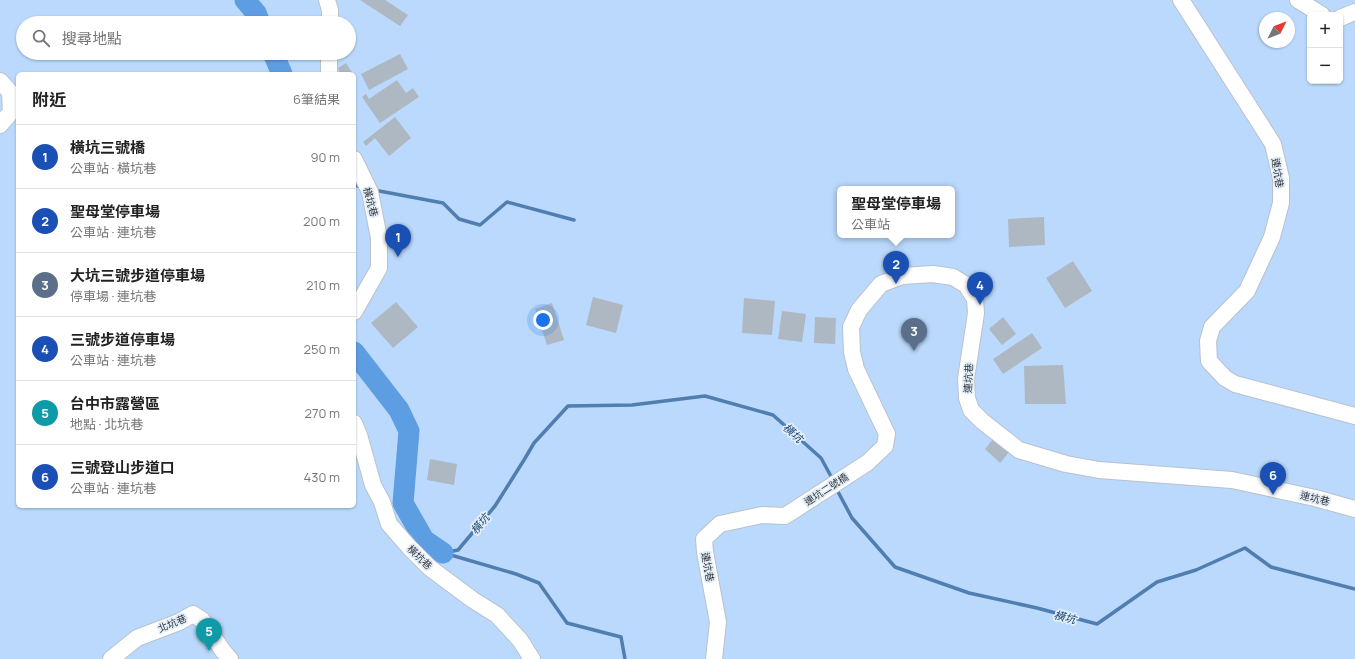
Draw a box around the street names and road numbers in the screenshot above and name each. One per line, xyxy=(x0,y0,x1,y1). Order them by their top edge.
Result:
street label: 連坑巷 xyxy=(1269,157,1287,189)
street label: 橫坑巷 xyxy=(360,186,382,218)
street label: 連坑巷 xyxy=(960,363,976,393)
street label: 連坑二號橋 xyxy=(801,470,851,508)
street label: 連坑巷 xyxy=(1299,488,1331,508)
street label: 橫坑巷 xyxy=(404,542,436,572)
street label: 連坑巷 xyxy=(699,551,717,583)
street label: 北坑巷 xyxy=(155,611,189,635)

